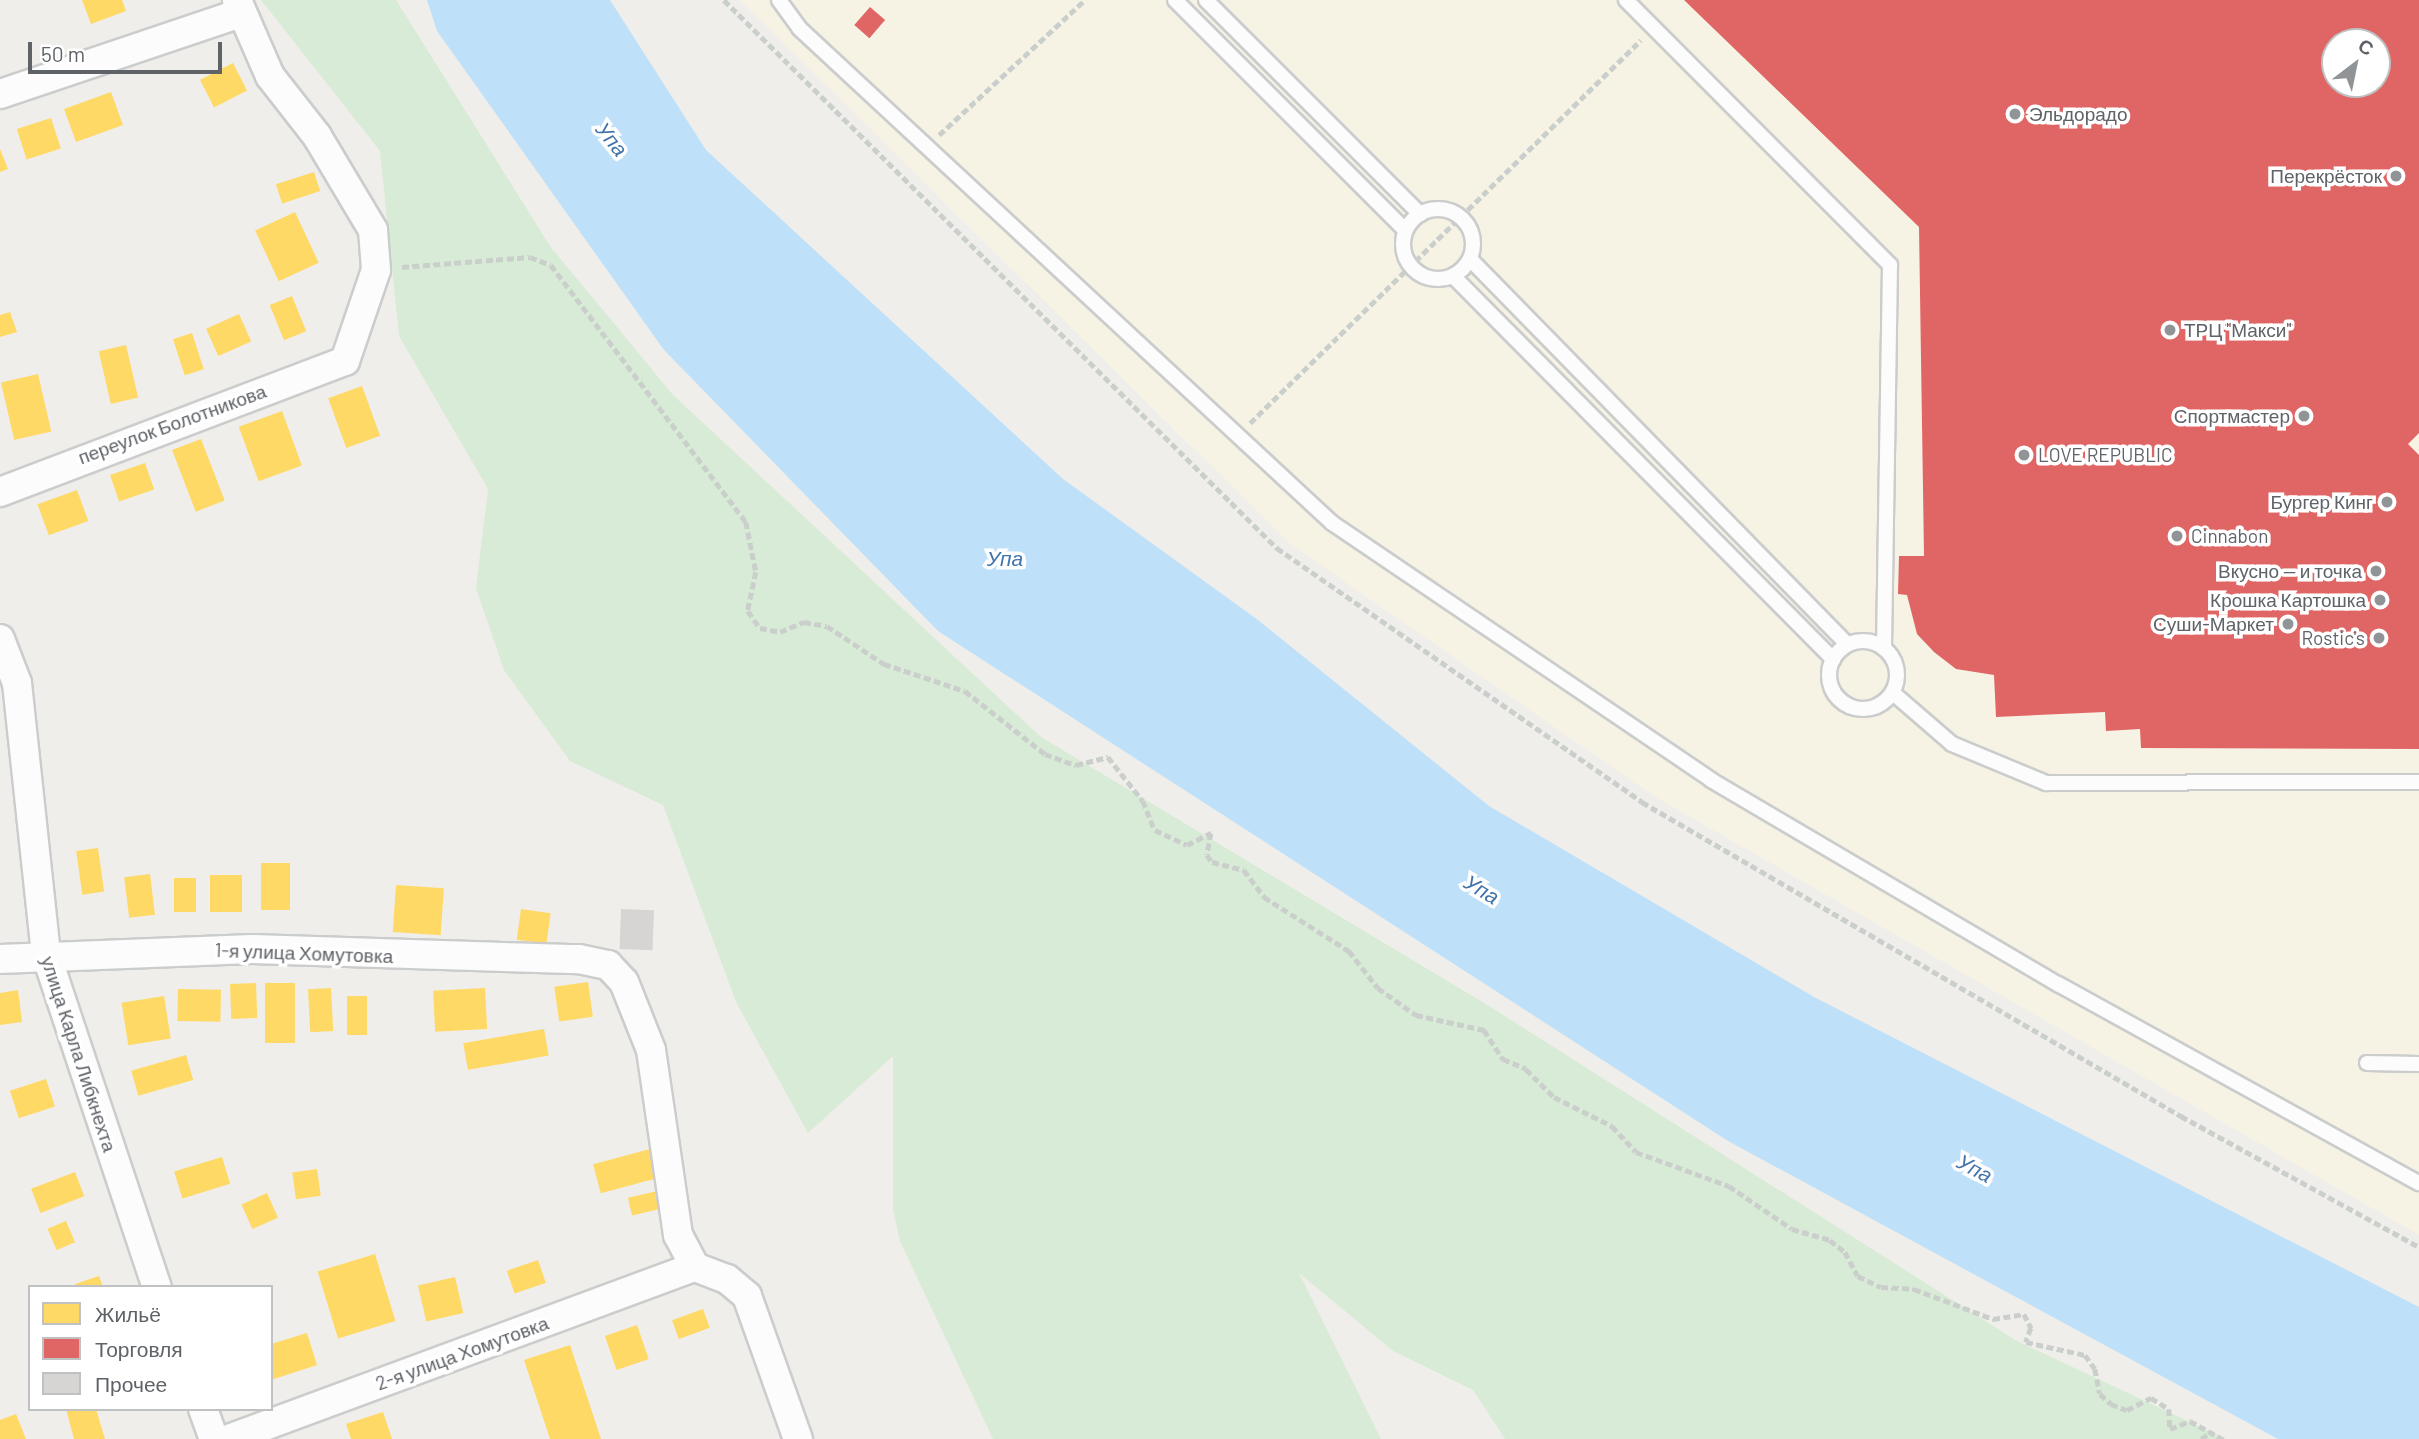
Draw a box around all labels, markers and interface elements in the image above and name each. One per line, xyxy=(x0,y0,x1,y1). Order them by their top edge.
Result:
scale bar xyxy=(32,28,226,72)
north arrow xyxy=(2321,28,2391,98)
text: С xyxy=(2354,33,2378,60)
text: 50 m xyxy=(41,41,85,66)
place label: Эльдорадо xyxy=(2029,103,2127,125)
marker: Эльдорадо xyxy=(2007,106,2023,122)
water label: Упа xyxy=(591,117,633,161)
place label: Перекрёсток xyxy=(2270,165,2382,187)
marker: Перекрёсток xyxy=(2388,168,2404,184)
place label: ТРЦ "Макси" xyxy=(2184,319,2291,341)
marker: ТРЦ "Макси" xyxy=(2162,322,2178,338)
street label: переулок Болотникова xyxy=(75,379,269,469)
place label: Спортмастер xyxy=(2174,405,2290,427)
marker: Спортмастер xyxy=(2296,408,2312,424)
place label: LOVE REPUBLIC xyxy=(2038,444,2172,466)
marker: LOVE REPUBLIC xyxy=(2016,447,2032,463)
place label: Бургер Кинг xyxy=(2271,491,2373,513)
marker: Бургер Кинг xyxy=(2379,494,2395,510)
place label: Cinnabon xyxy=(2191,525,2268,547)
marker: Cinnabon xyxy=(2169,528,2185,544)
water label: Упа xyxy=(987,545,1023,571)
place label: Вкусно — и точка xyxy=(2218,560,2362,582)
marker: Вкусно — и точка xyxy=(2368,563,2384,579)
place label: Крошка Картошка xyxy=(2210,589,2366,611)
marker: Крошка Картошка xyxy=(2372,592,2388,608)
place label: Суши-Маркет xyxy=(2153,613,2274,635)
marker: Суши-Маркет xyxy=(2280,616,2296,632)
place label: Rostic's xyxy=(2301,627,2365,649)
marker: Rostic's xyxy=(2371,630,2387,646)
water label: Упа xyxy=(1460,869,1504,909)
street label: 1-я улица Хомутовка xyxy=(214,938,394,968)
street label: улица Карла Либкнехта xyxy=(37,953,121,1155)
water label: Упа xyxy=(1953,1148,1997,1188)
legend xyxy=(28,1285,273,1411)
text: Жильё xyxy=(95,1301,161,1326)
street label: 2-я улица Хомутовка xyxy=(373,1311,551,1395)
text: Торговля xyxy=(95,1336,183,1361)
text: Прочее xyxy=(95,1371,167,1396)

